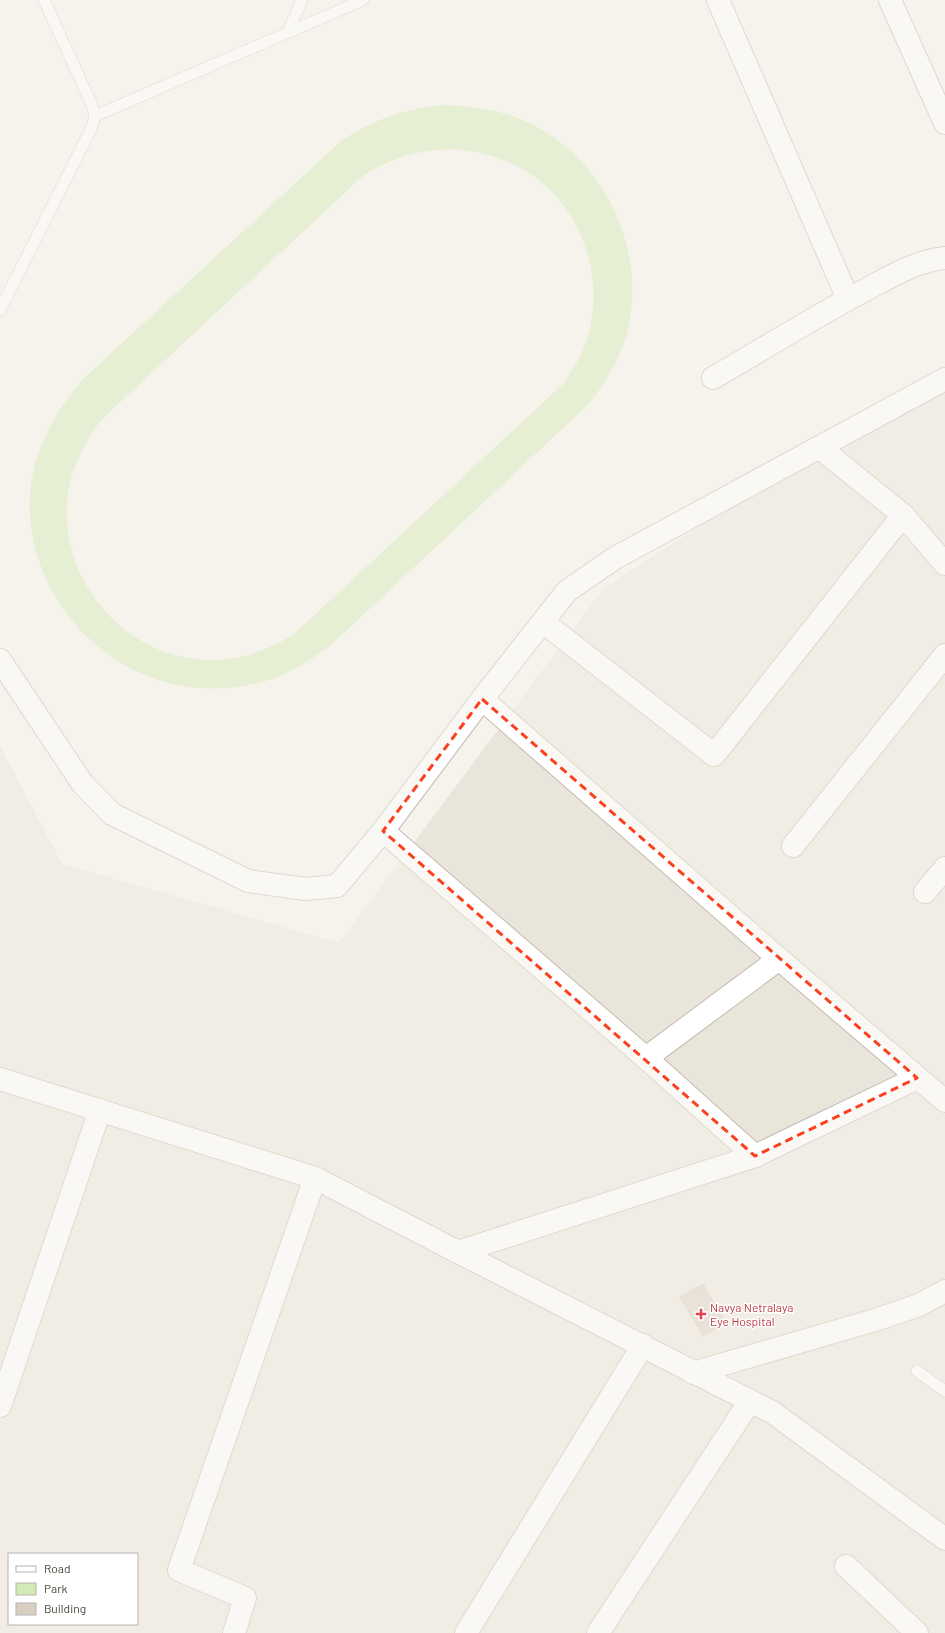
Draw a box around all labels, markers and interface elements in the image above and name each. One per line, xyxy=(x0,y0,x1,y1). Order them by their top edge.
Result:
place label: Navya Netralaya Eye Hospital xyxy=(710,1300,793,1328)
marker: Navya Netralaya Eye Hospital xyxy=(695,1308,707,1320)
legend xyxy=(8,1553,138,1625)
text: Road xyxy=(44,1561,71,1575)
text: Park xyxy=(44,1581,68,1595)
text: Building xyxy=(44,1601,86,1615)

